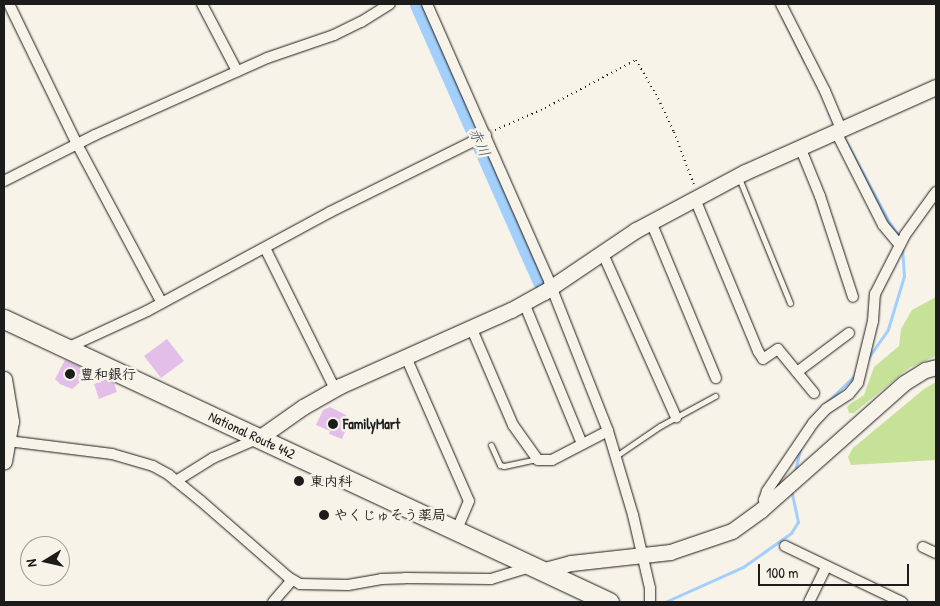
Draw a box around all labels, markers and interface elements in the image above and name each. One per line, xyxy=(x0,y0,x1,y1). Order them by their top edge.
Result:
water label: 赤川 xyxy=(466,125,494,159)
place label: 豊和銀行 xyxy=(80,366,136,382)
marker: 豊和銀行 xyxy=(64,368,76,380)
street label: National Route 442 xyxy=(206,408,298,462)
place label: FamilyMart xyxy=(343,416,400,432)
marker: FamilyMart xyxy=(327,418,339,430)
place label: 東内科 xyxy=(310,473,352,489)
marker: 東内科 xyxy=(292,474,306,488)
place label: やくじゅそう薬局 xyxy=(334,507,446,523)
marker: やくじゅそう薬局 xyxy=(318,509,330,521)
north arrow xyxy=(20,536,70,586)
scale bar xyxy=(760,554,911,586)
text: N xyxy=(21,558,41,568)
text: 100 m xyxy=(766,562,799,583)

